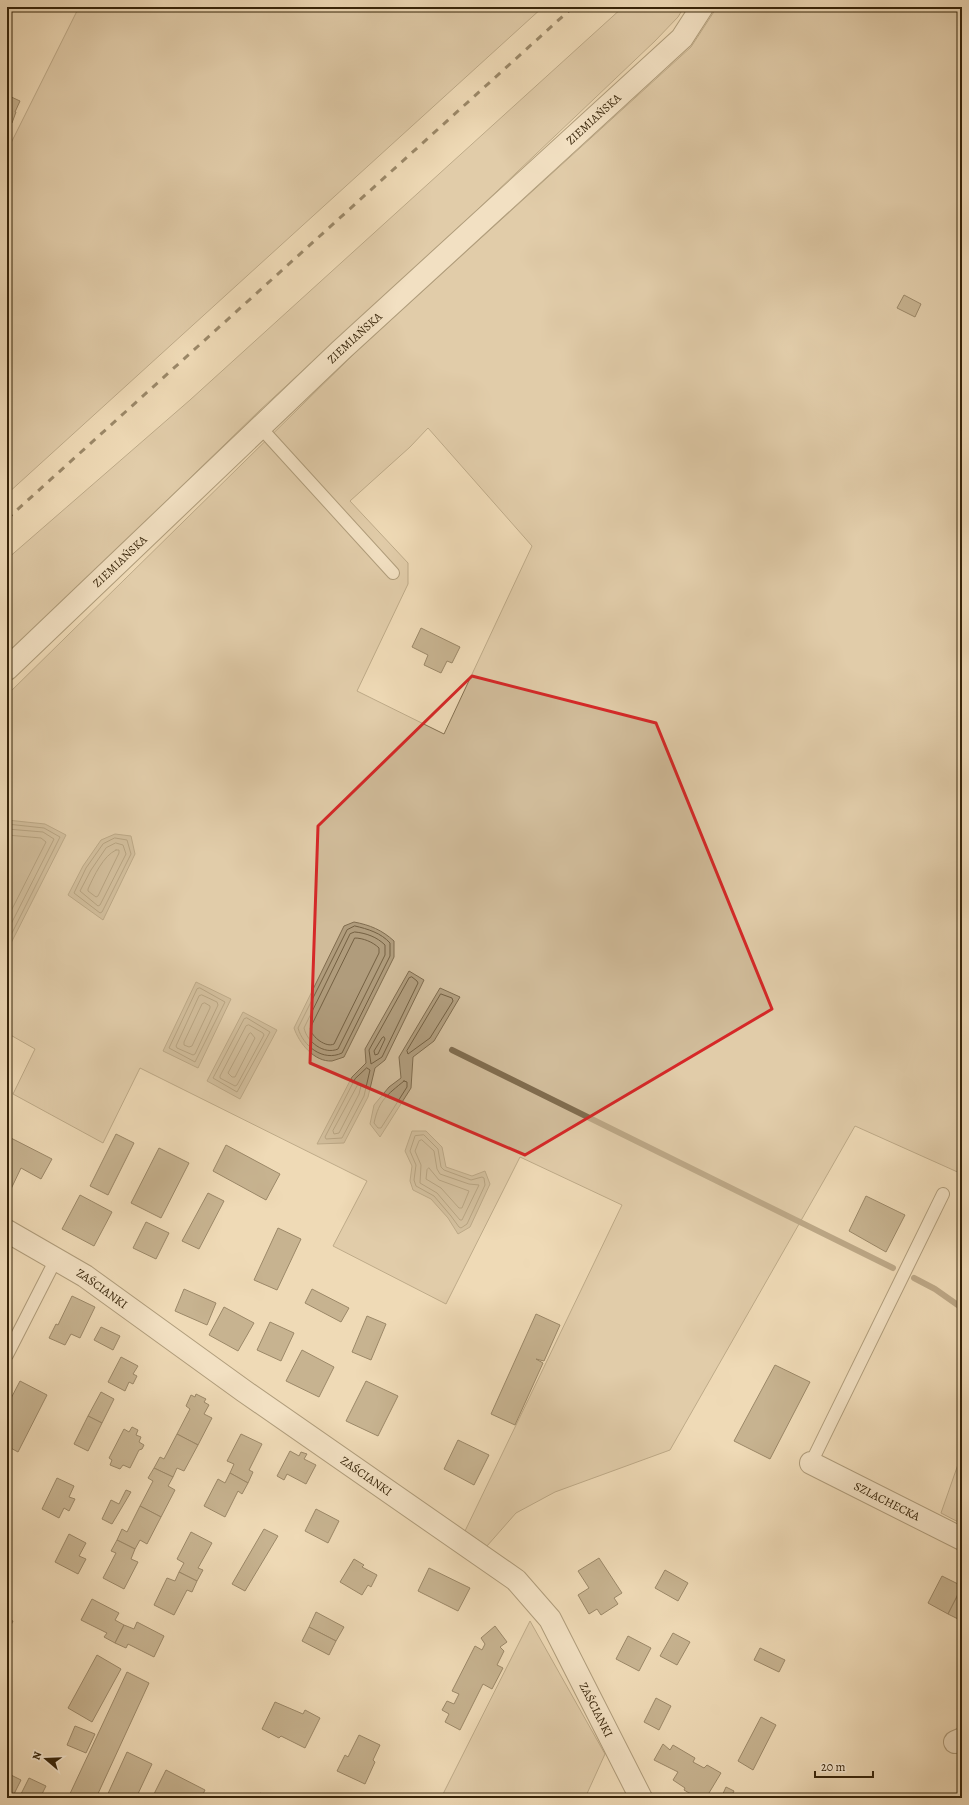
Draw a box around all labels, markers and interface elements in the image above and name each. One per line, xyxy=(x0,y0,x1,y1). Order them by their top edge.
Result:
street label: ZIEMIAŃSKA xyxy=(563,89,625,148)
street label: ZIEMIAŃSKA xyxy=(324,308,386,367)
street label: ZIEMIAŃSKA xyxy=(89,531,151,591)
street label: ZAŚCIANKI xyxy=(73,1265,131,1312)
street label: ZAŚCIANKI xyxy=(337,1452,395,1499)
street label: SZLACHECKA xyxy=(851,1478,923,1525)
street label: ZAŚCIANKI xyxy=(576,1680,617,1740)
north arrow xyxy=(26,1739,66,1779)
text: N xyxy=(29,1750,45,1762)
scale bar xyxy=(815,1753,873,1779)
text: 20 m xyxy=(821,1759,845,1775)

